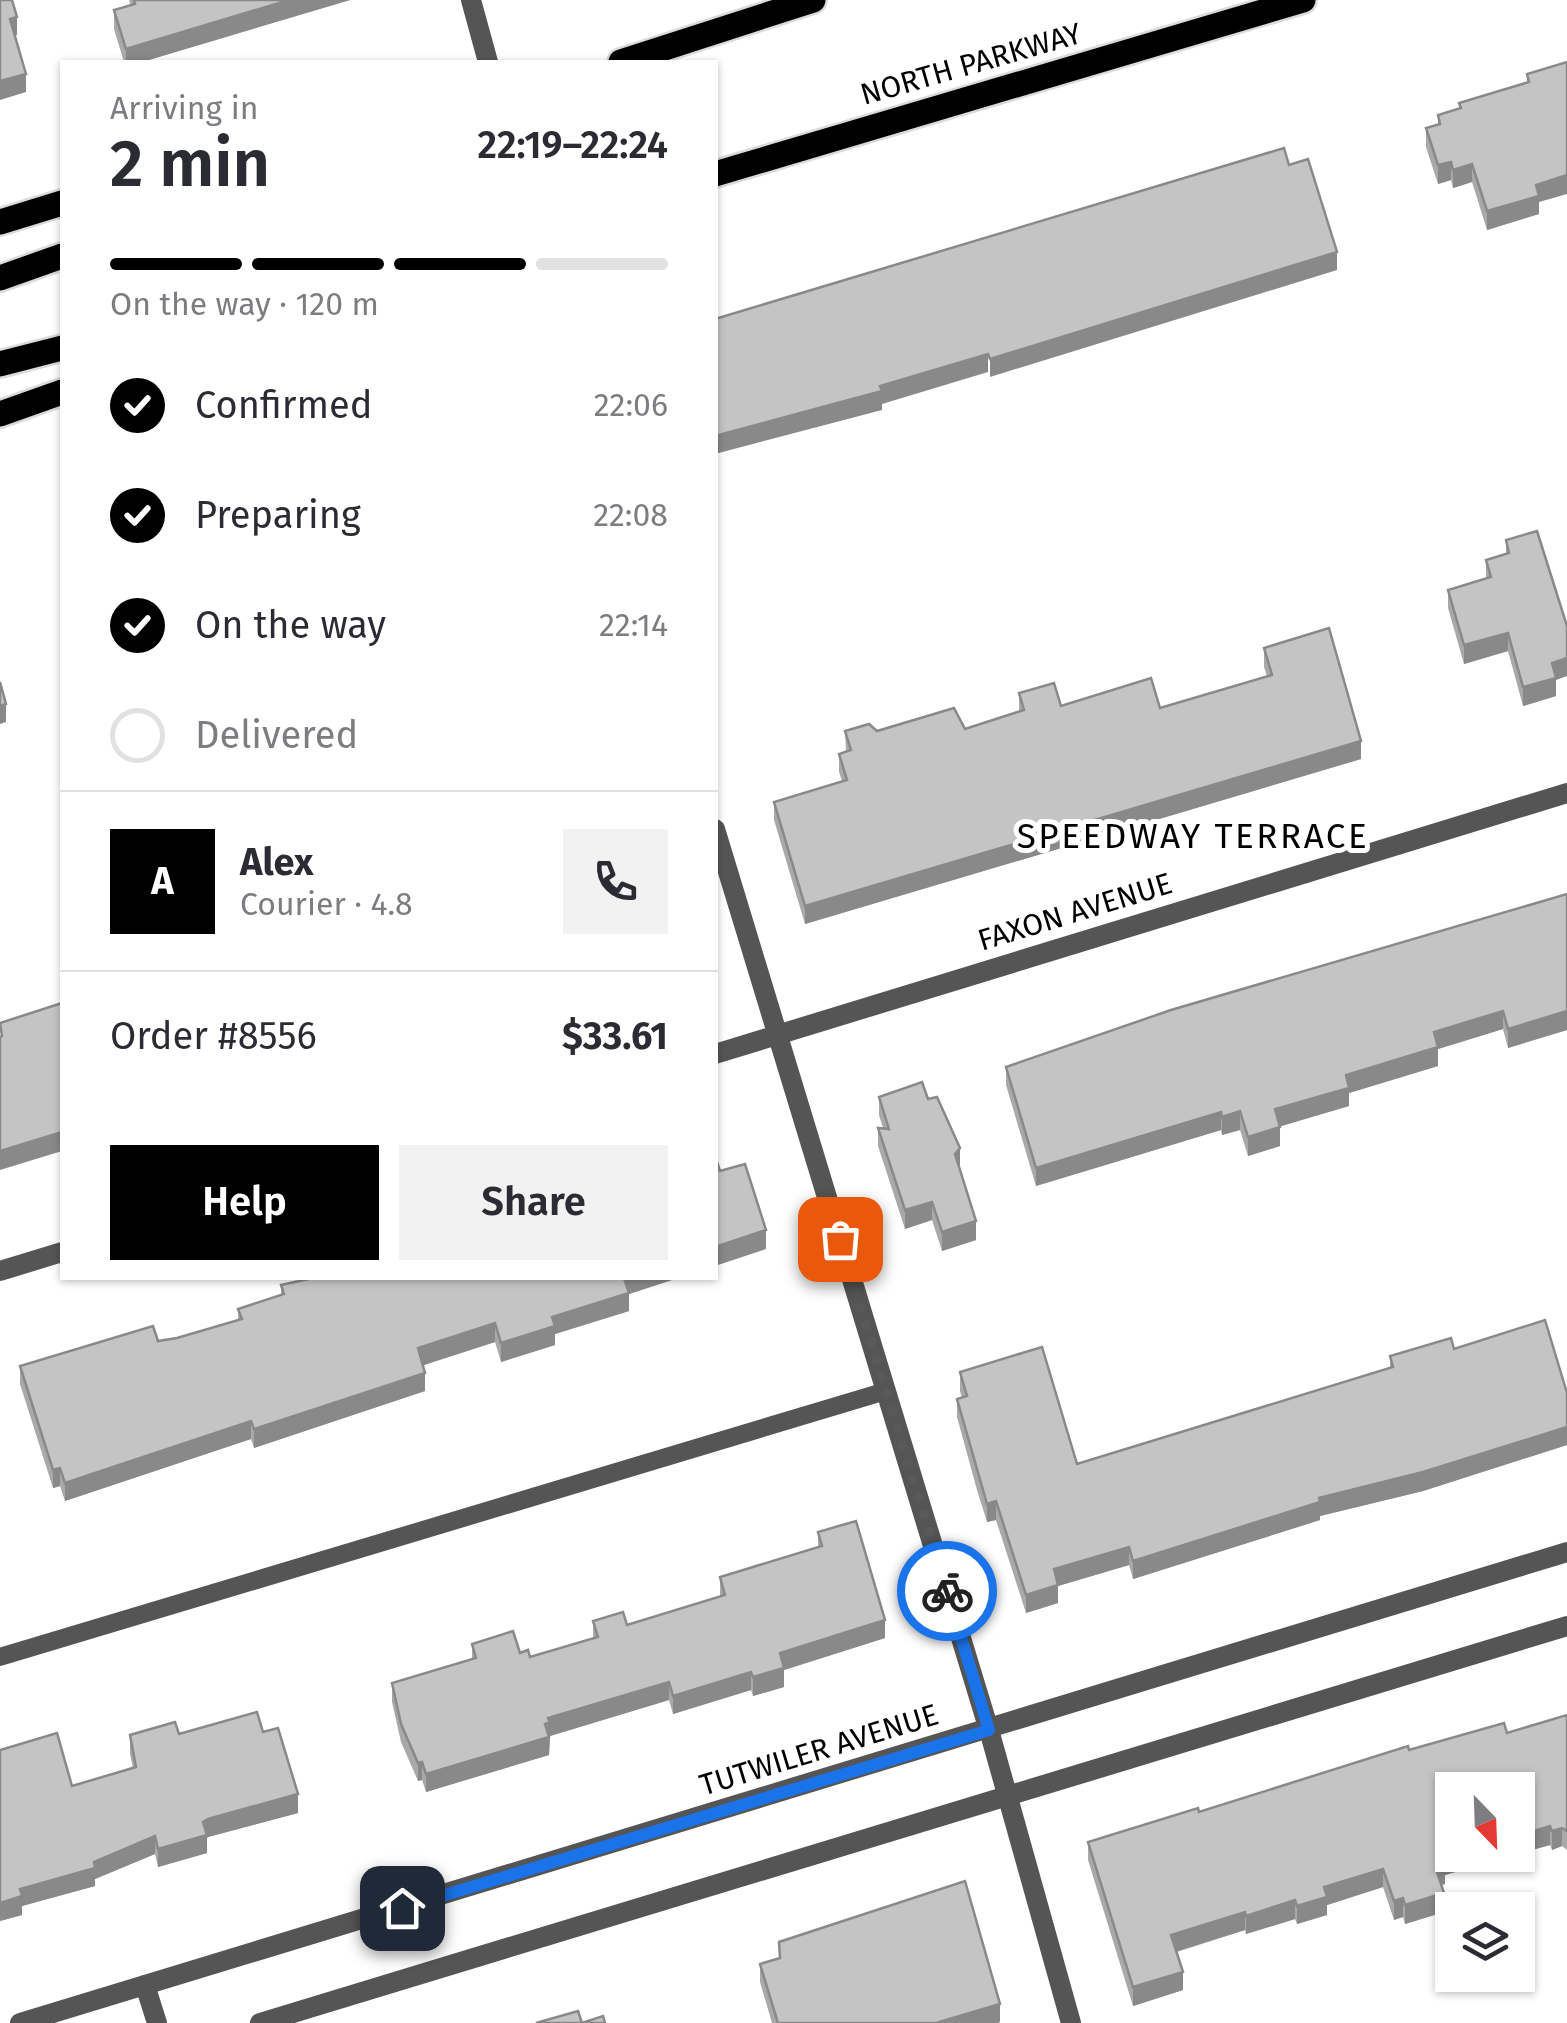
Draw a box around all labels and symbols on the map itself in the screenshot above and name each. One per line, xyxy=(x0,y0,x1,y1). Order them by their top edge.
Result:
street label: NORTH PARKWAY xyxy=(856,15,1086,113)
district label: SPEEDWAY TERRACE xyxy=(1017,815,1369,857)
street label: FAXON AVENUE xyxy=(973,865,1177,959)
pin xyxy=(798,1197,883,1282)
courier xyxy=(897,1541,997,1641)
street label: TUTWILER AVENUE xyxy=(695,1697,943,1803)
north arrow xyxy=(1435,1772,1535,1872)
pin xyxy=(360,1866,445,1951)

